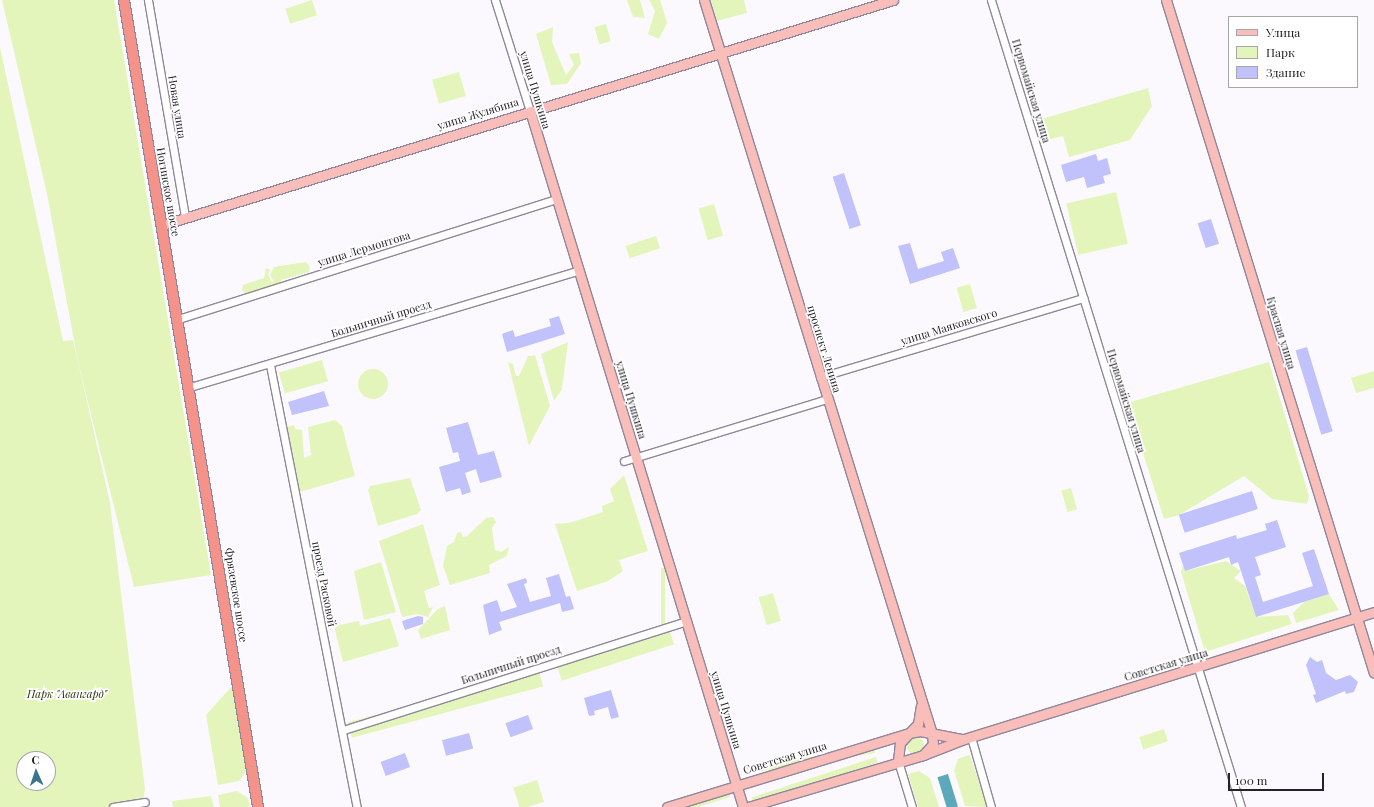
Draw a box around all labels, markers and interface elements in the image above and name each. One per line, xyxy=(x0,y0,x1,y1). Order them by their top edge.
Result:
legend xyxy=(1228,16,1358,88)
text: Улица xyxy=(1266,24,1300,40)
street label: Первомайская улица xyxy=(1009,38,1053,144)
text: Парк xyxy=(1266,44,1295,60)
street label: улица Пушкина xyxy=(517,49,553,131)
text: Здание xyxy=(1266,64,1306,80)
street label: Новая улица xyxy=(165,74,189,140)
street label: улица Жулябина xyxy=(436,95,520,133)
street label: Ногинское шоссе xyxy=(154,146,182,238)
street label: улица Лермонтова xyxy=(316,229,412,269)
street label: Красная улица xyxy=(1264,295,1298,371)
street label: Больничный проезд xyxy=(329,298,433,340)
street label: проспект Ленина xyxy=(804,304,844,394)
street label: улица Маяковского xyxy=(899,306,999,348)
street label: Первомайская улица xyxy=(1104,348,1148,454)
street label: улица Пушкина xyxy=(613,359,649,441)
street label: проезд Расковой xyxy=(309,540,339,628)
street label: Фрязевское шоссе xyxy=(222,547,250,643)
street label: Больничный проезд xyxy=(460,643,562,687)
street label: Советская улица xyxy=(1123,646,1209,684)
street label: улица Пушкина xyxy=(708,669,744,751)
park label: Парк "Авангард" xyxy=(27,687,107,701)
street label: Советская улица xyxy=(742,739,828,777)
north arrow xyxy=(16,751,56,791)
text: С xyxy=(31,752,40,767)
scale bar xyxy=(1230,765,1326,791)
text: 100 m xyxy=(1235,772,1267,788)

